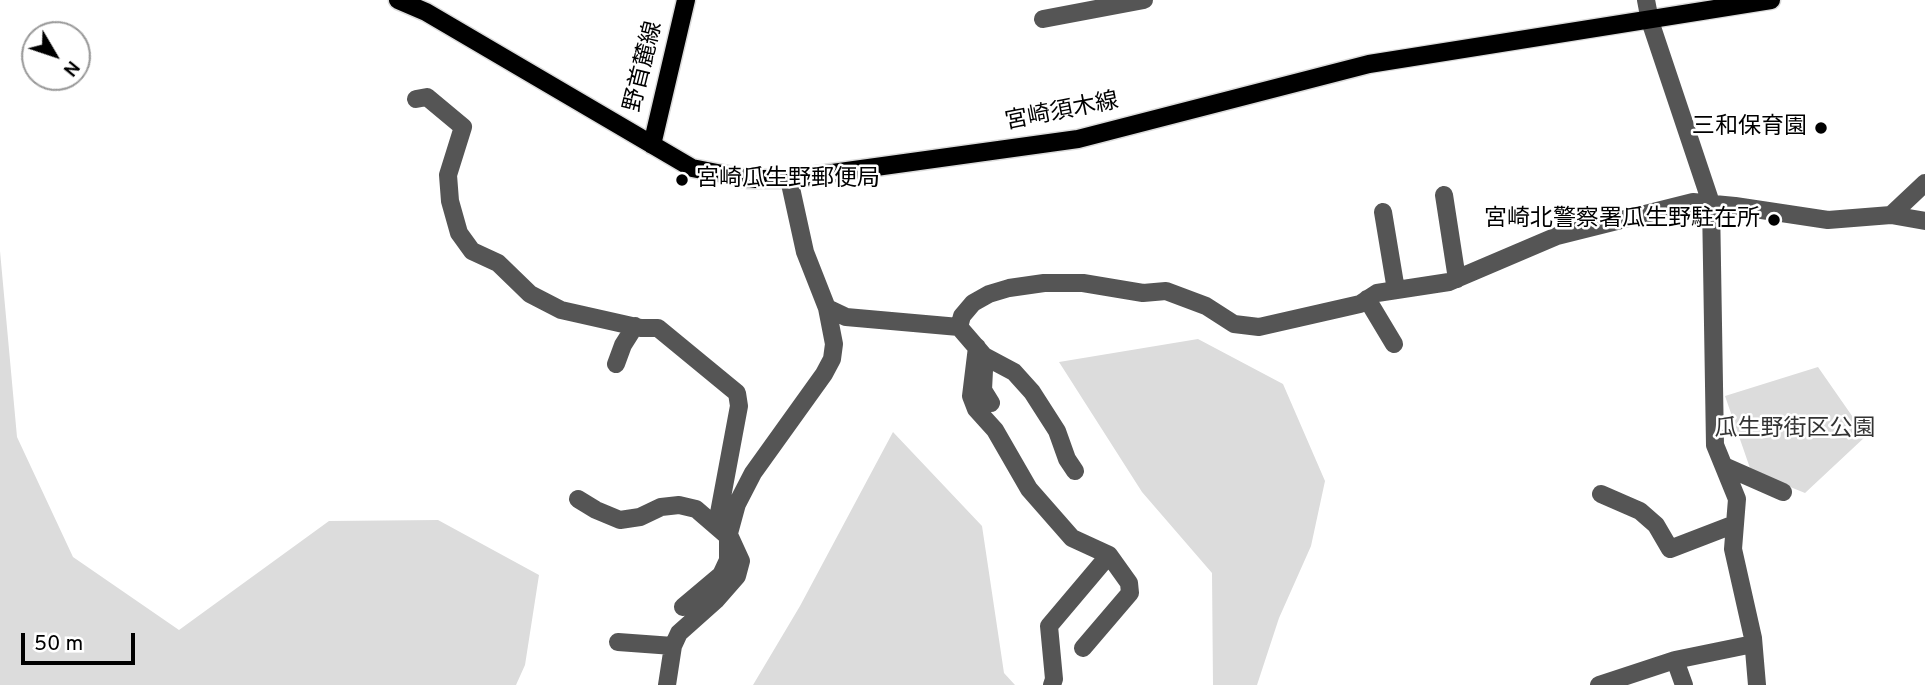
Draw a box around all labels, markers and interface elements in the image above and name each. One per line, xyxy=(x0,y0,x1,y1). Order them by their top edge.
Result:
street label: 野首麓線 xyxy=(620,19,670,115)
north arrow xyxy=(21,21,91,91)
text: N xyxy=(57,55,84,81)
street label: 宮崎須木線 xyxy=(1003,88,1121,138)
place label: 三和保育園 xyxy=(1692,114,1807,142)
marker: 三和保育園 xyxy=(1813,120,1829,136)
place label: 宮崎瓜生野郵便局 xyxy=(696,166,880,194)
marker: 宮崎瓜生野郵便局 xyxy=(674,172,690,188)
place label: 宮崎北警察署瓜生野駐在所 xyxy=(1484,206,1760,234)
marker: 宮崎北警察署瓜生野駐在所 xyxy=(1766,212,1782,228)
park label: 瓜生野街区公園 xyxy=(1715,416,1875,444)
scale bar xyxy=(24,618,138,662)
text: 50 m xyxy=(34,631,83,658)

